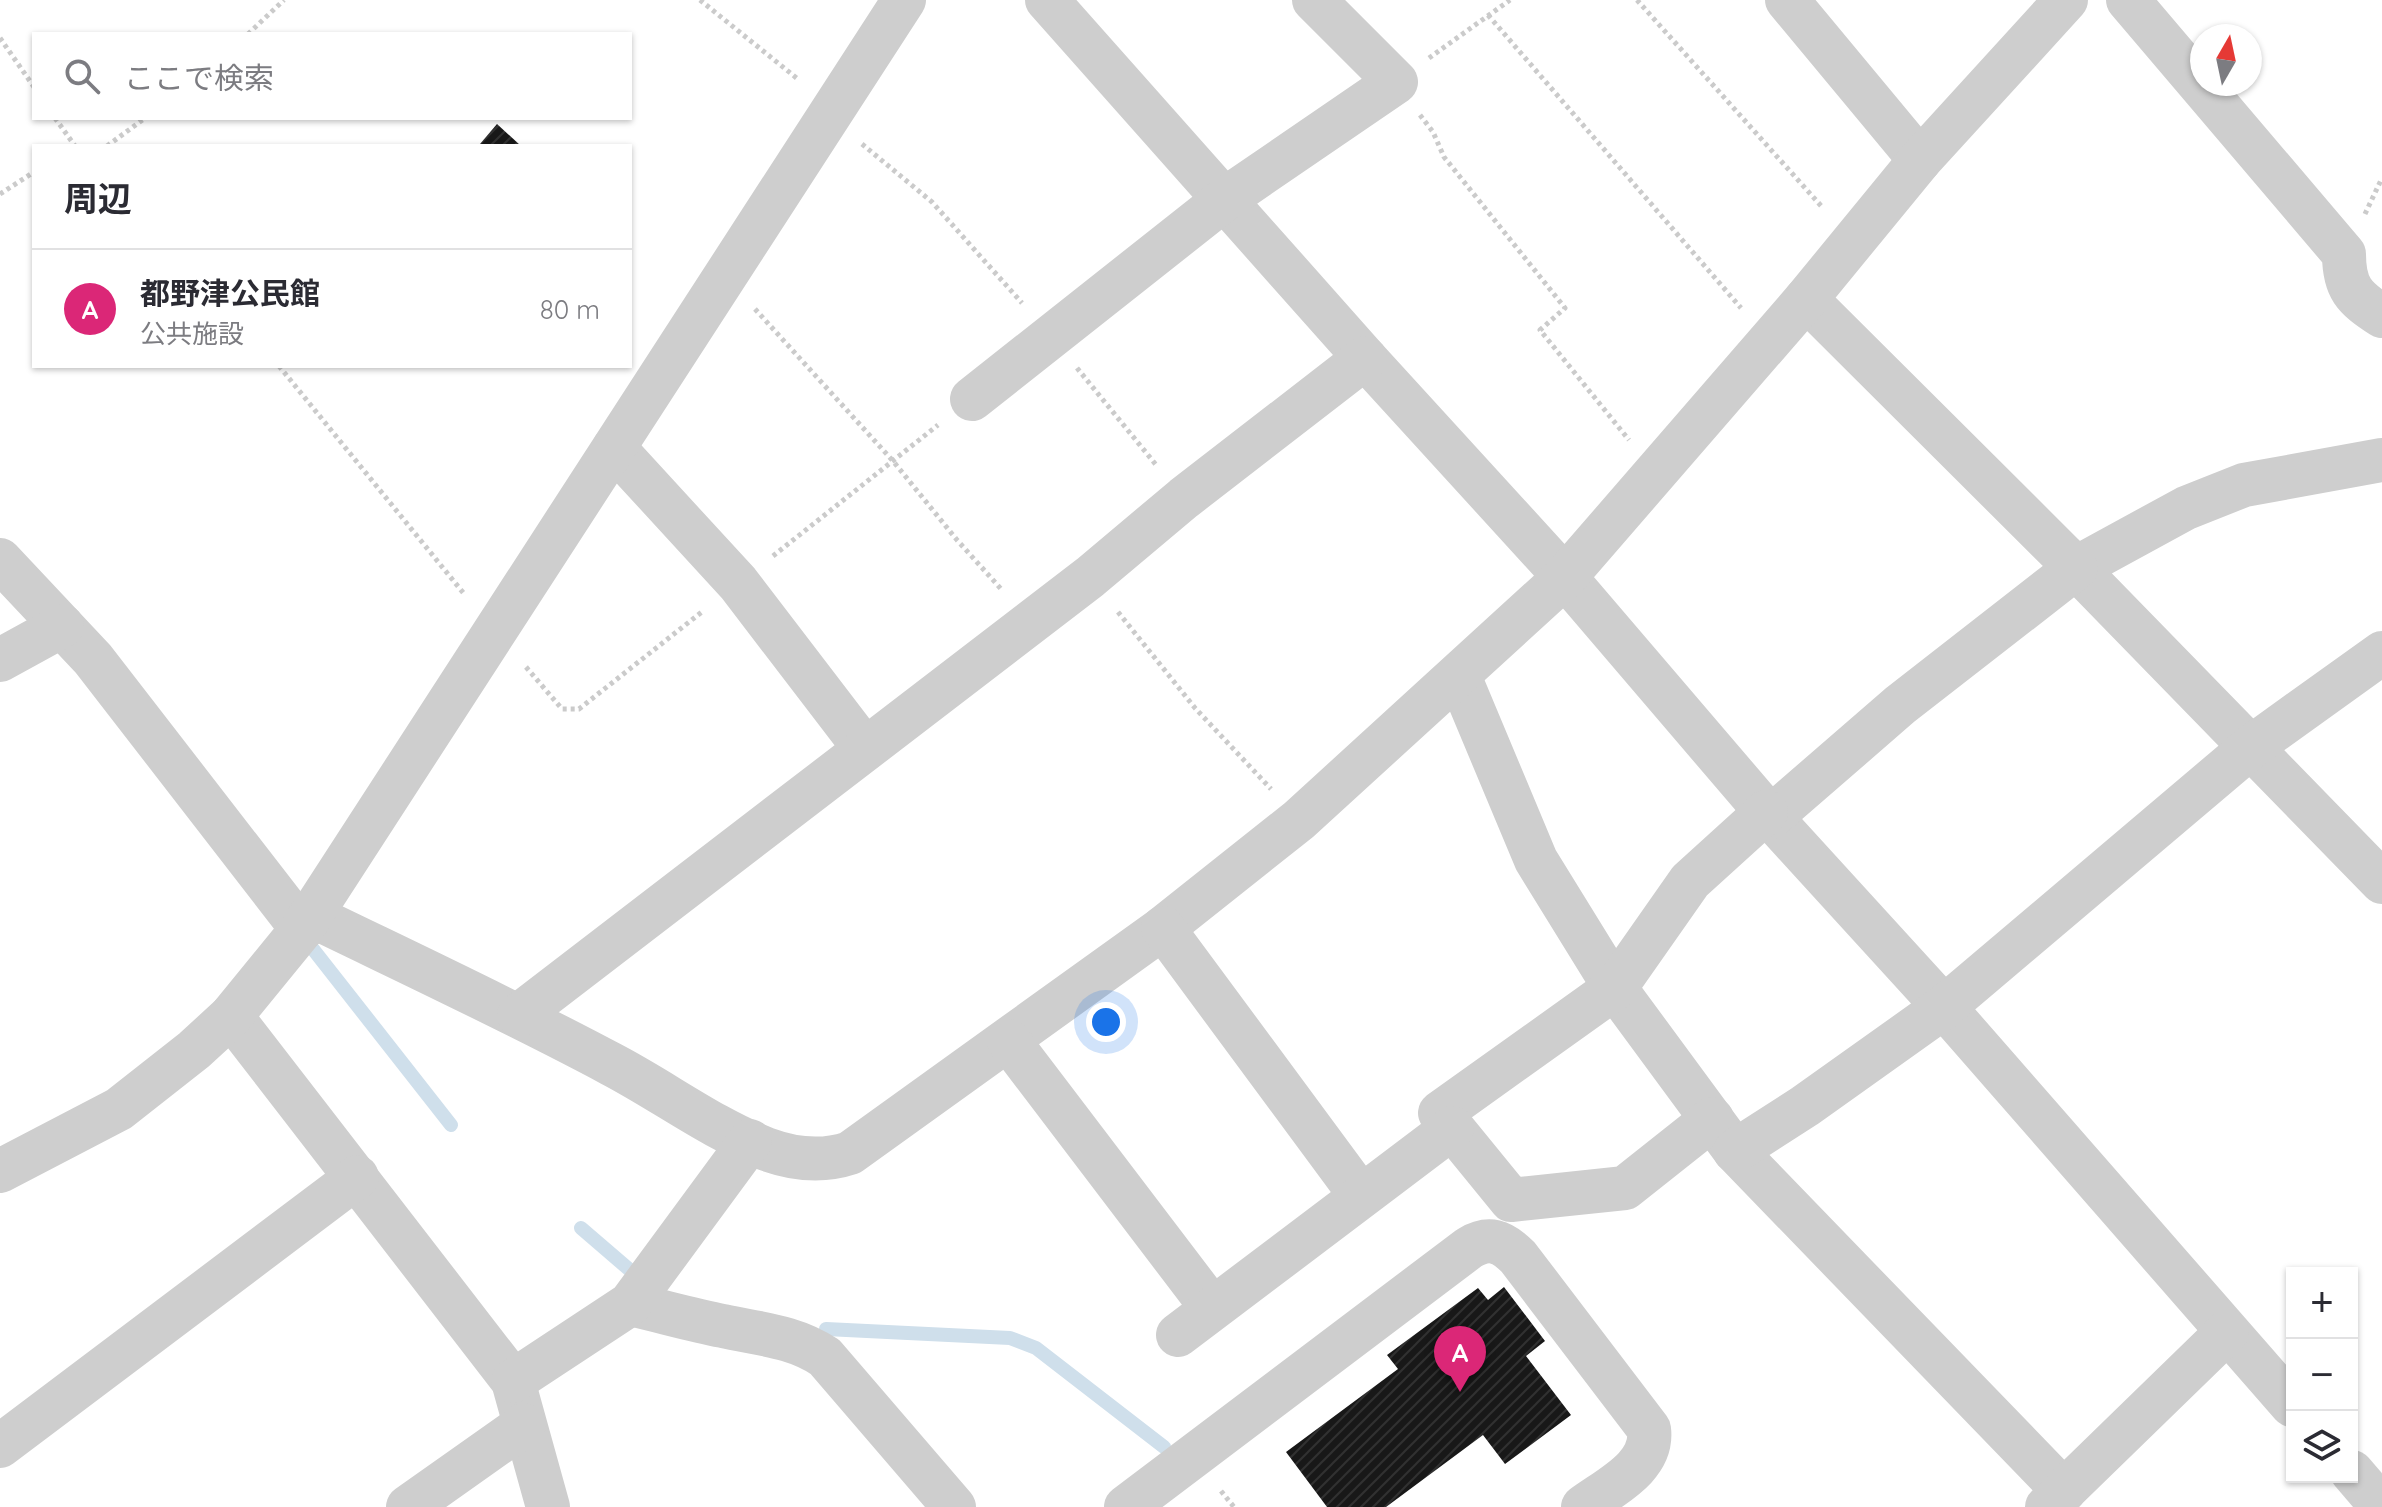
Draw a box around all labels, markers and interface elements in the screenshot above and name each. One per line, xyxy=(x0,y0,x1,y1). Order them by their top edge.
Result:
north arrow xyxy=(2190,24,2262,96)
search box xyxy=(32,32,632,120)
icon: search xyxy=(60,54,104,98)
text: ここで検索 xyxy=(124,59,274,97)
text: 周辺 xyxy=(64,177,132,220)
text: 都野津公民館 xyxy=(140,274,320,312)
text: A xyxy=(82,293,98,326)
text: 80 m xyxy=(540,293,600,326)
text: 公共施設 xyxy=(140,317,244,350)
your location xyxy=(1086,1002,1126,1042)
map controls xyxy=(2286,1267,2358,1483)
button: + xyxy=(2286,1267,2358,1339)
pin: A xyxy=(1434,1326,1486,1392)
button: − xyxy=(2286,1339,2358,1411)
button: layers xyxy=(2286,1411,2358,1483)

